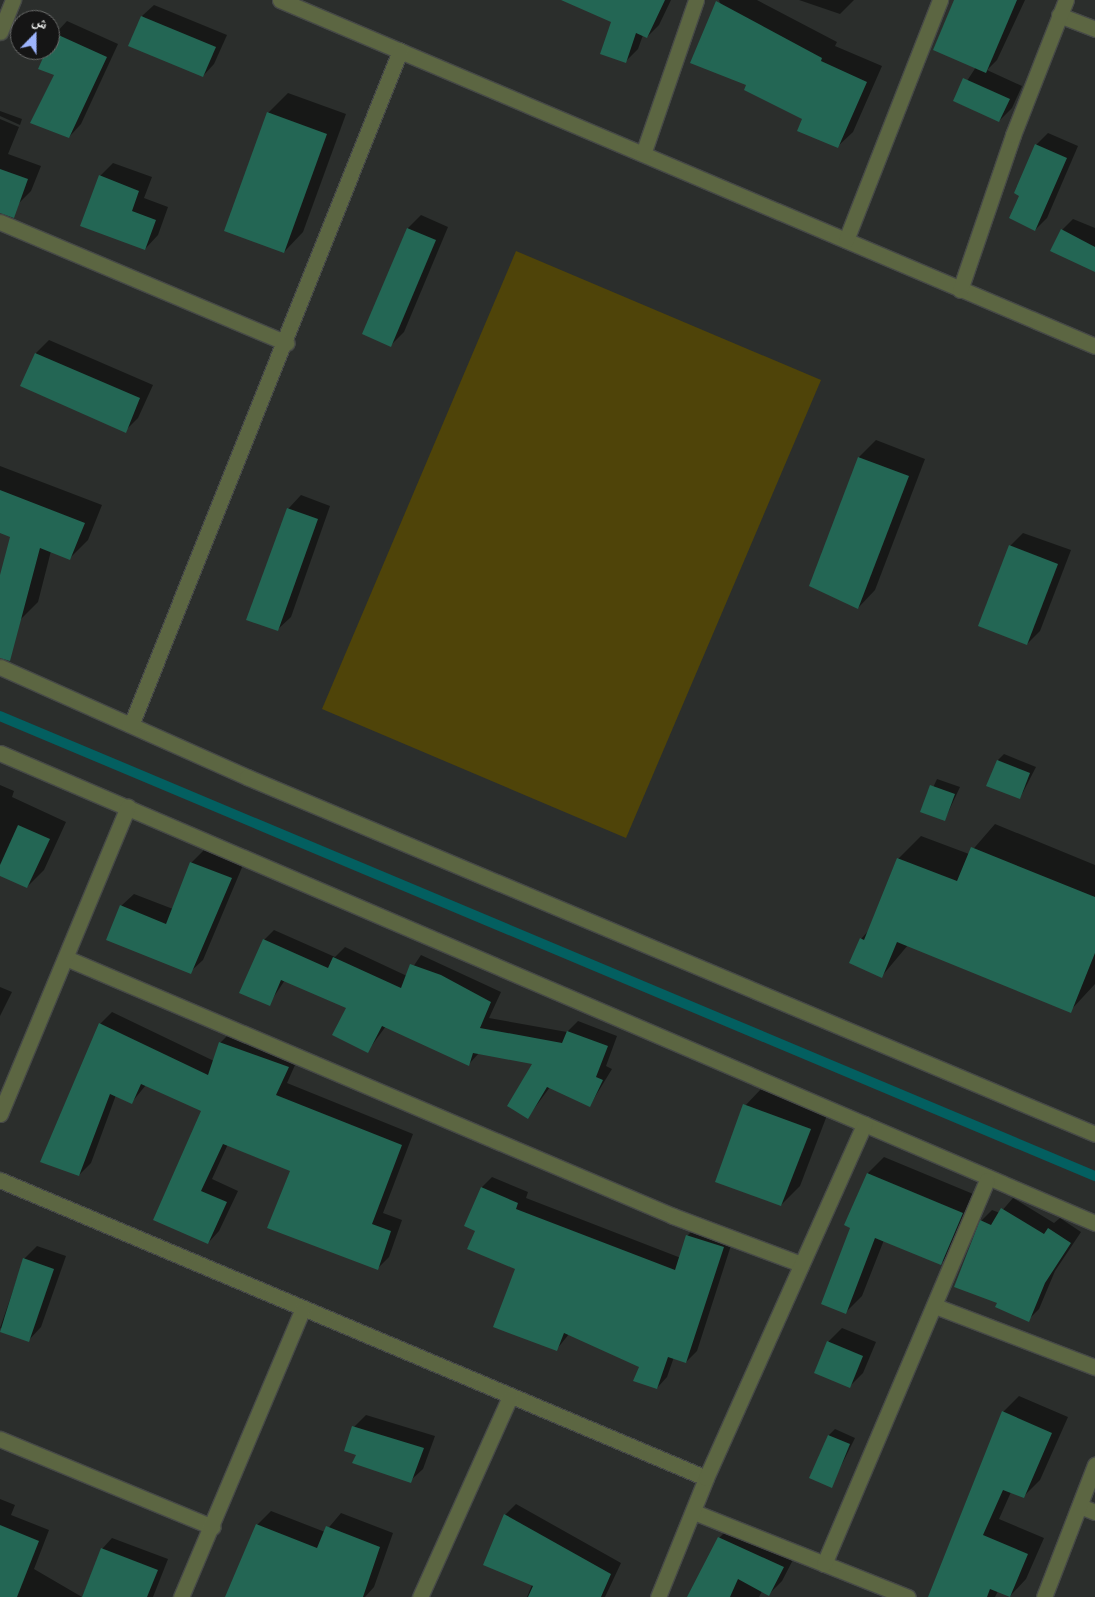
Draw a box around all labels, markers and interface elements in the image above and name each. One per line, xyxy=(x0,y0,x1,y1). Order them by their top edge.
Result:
north arrow xyxy=(10,10,60,60)
text: ش xyxy=(30,11,50,33)

